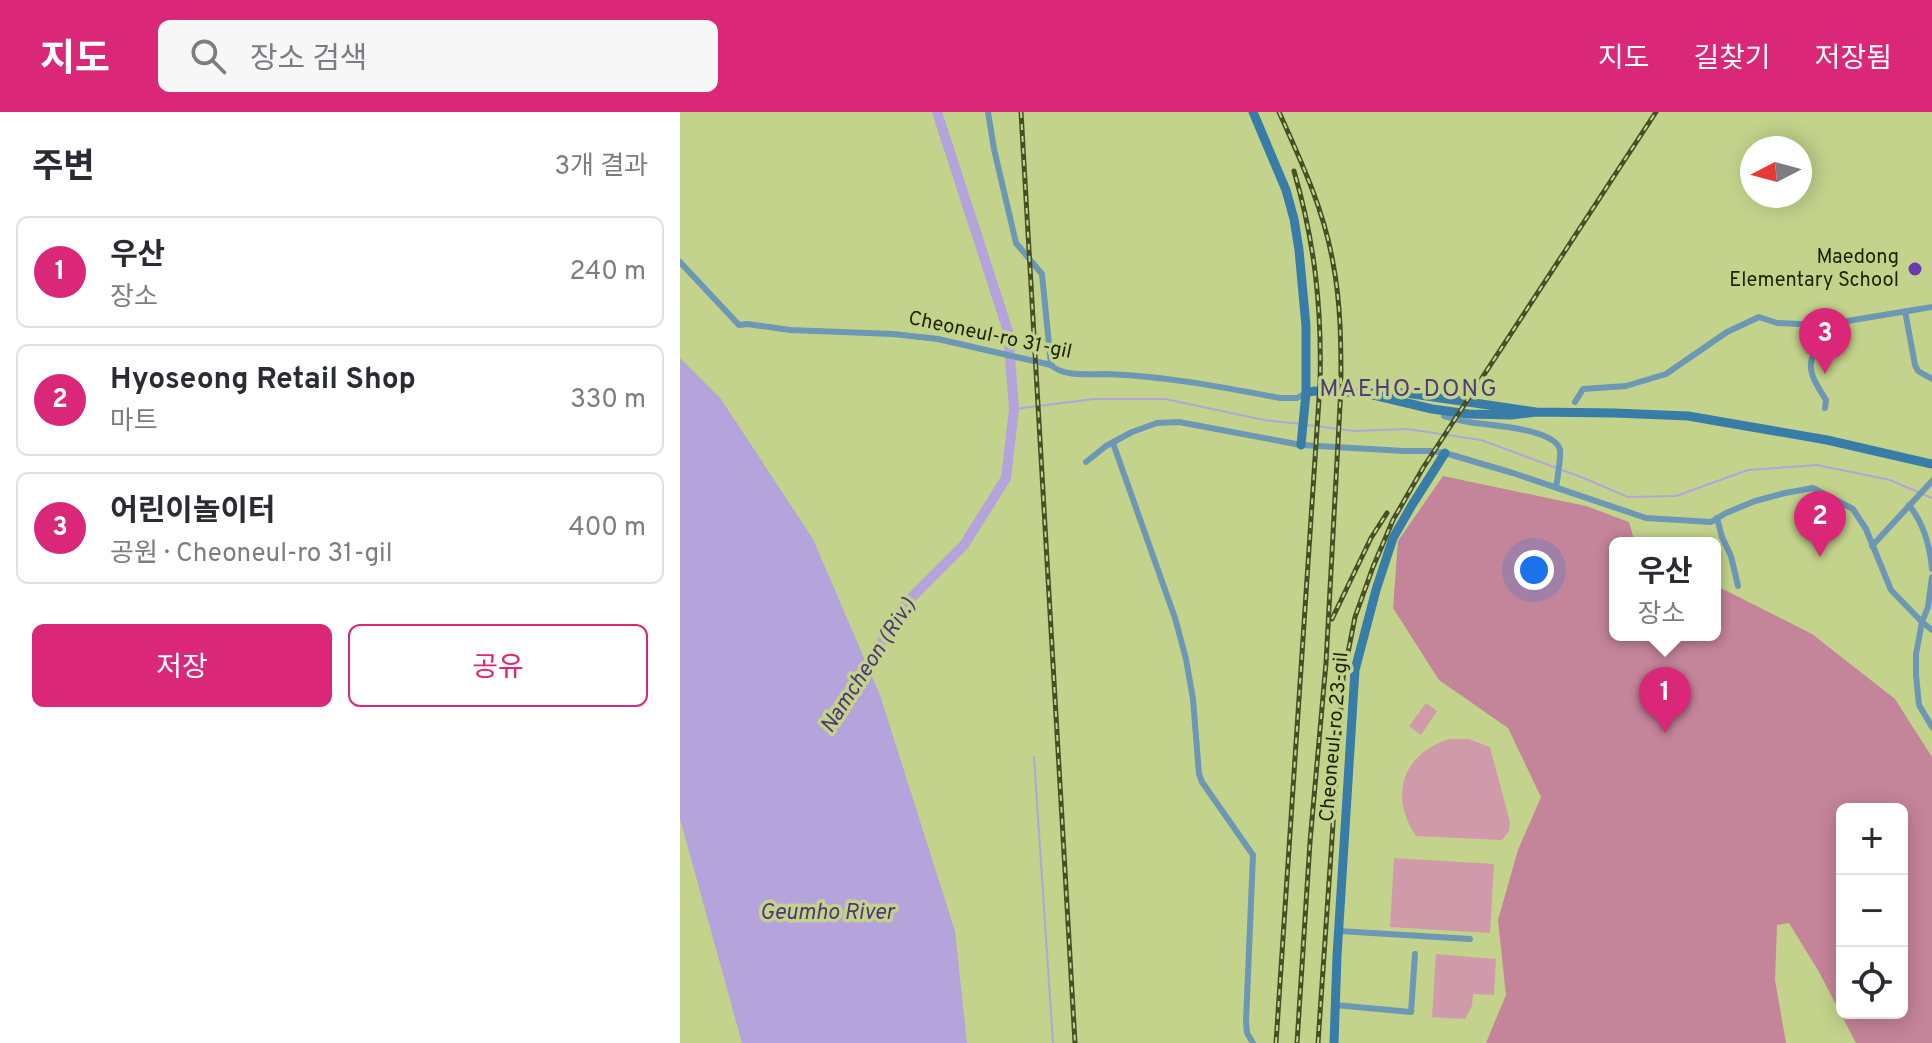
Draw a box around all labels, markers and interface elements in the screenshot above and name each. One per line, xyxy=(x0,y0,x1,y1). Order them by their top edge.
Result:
search box xyxy=(158,20,718,92)
icon: search xyxy=(186,34,230,78)
text: 지도 xyxy=(40,37,110,86)
text: 장소 검색 xyxy=(250,42,367,79)
text: 지도 xyxy=(1598,42,1649,78)
text: 길찾기 xyxy=(1693,42,1771,78)
text: 저장됨 xyxy=(1815,42,1892,78)
north arrow xyxy=(1740,136,1812,208)
text: 주변 xyxy=(32,147,95,190)
text: 3개 결과 xyxy=(554,151,648,184)
text: 우산 xyxy=(110,238,165,275)
place label: Maedong Elementary School xyxy=(1729,245,1899,294)
text: 1 xyxy=(55,256,65,289)
text: 240 m xyxy=(569,256,646,289)
marker: Maedong Elementary School xyxy=(1906,260,1924,278)
text: 장소 xyxy=(110,282,158,315)
street label: Cheoneul-ro 31-gil xyxy=(906,306,1074,366)
pin: 3 xyxy=(1799,308,1851,374)
text: Hyoseong Retail Shop xyxy=(110,362,416,399)
district label: MAEHO-DONG xyxy=(1319,375,1499,405)
text: 2 xyxy=(52,384,68,417)
text: 330 m xyxy=(570,384,646,417)
text: 마트 xyxy=(110,406,158,439)
pin: 2 xyxy=(1794,491,1846,557)
text: 어린이놀이터 xyxy=(110,494,276,531)
text: 3 xyxy=(52,512,68,545)
text: 400 m xyxy=(569,512,646,545)
popup xyxy=(1609,537,1721,641)
text: 공원 · Cheoneul-ro 31-gil xyxy=(110,538,393,571)
your location xyxy=(1514,550,1554,590)
text: 우산 xyxy=(1637,555,1693,592)
water label: Namcheon (Riv.) xyxy=(815,593,923,738)
text: 장소 xyxy=(1637,599,1685,632)
button: 저장 xyxy=(32,624,332,707)
button: 공유 xyxy=(348,624,648,707)
street label: Cheoneul-ro 23-gil xyxy=(1315,651,1355,823)
pin: 1 xyxy=(1639,667,1691,733)
map controls xyxy=(1836,803,1908,1019)
button: + xyxy=(1836,803,1908,875)
button: − xyxy=(1836,875,1908,947)
water label: Geumho River xyxy=(760,900,896,927)
button: locate xyxy=(1836,947,1908,1019)

